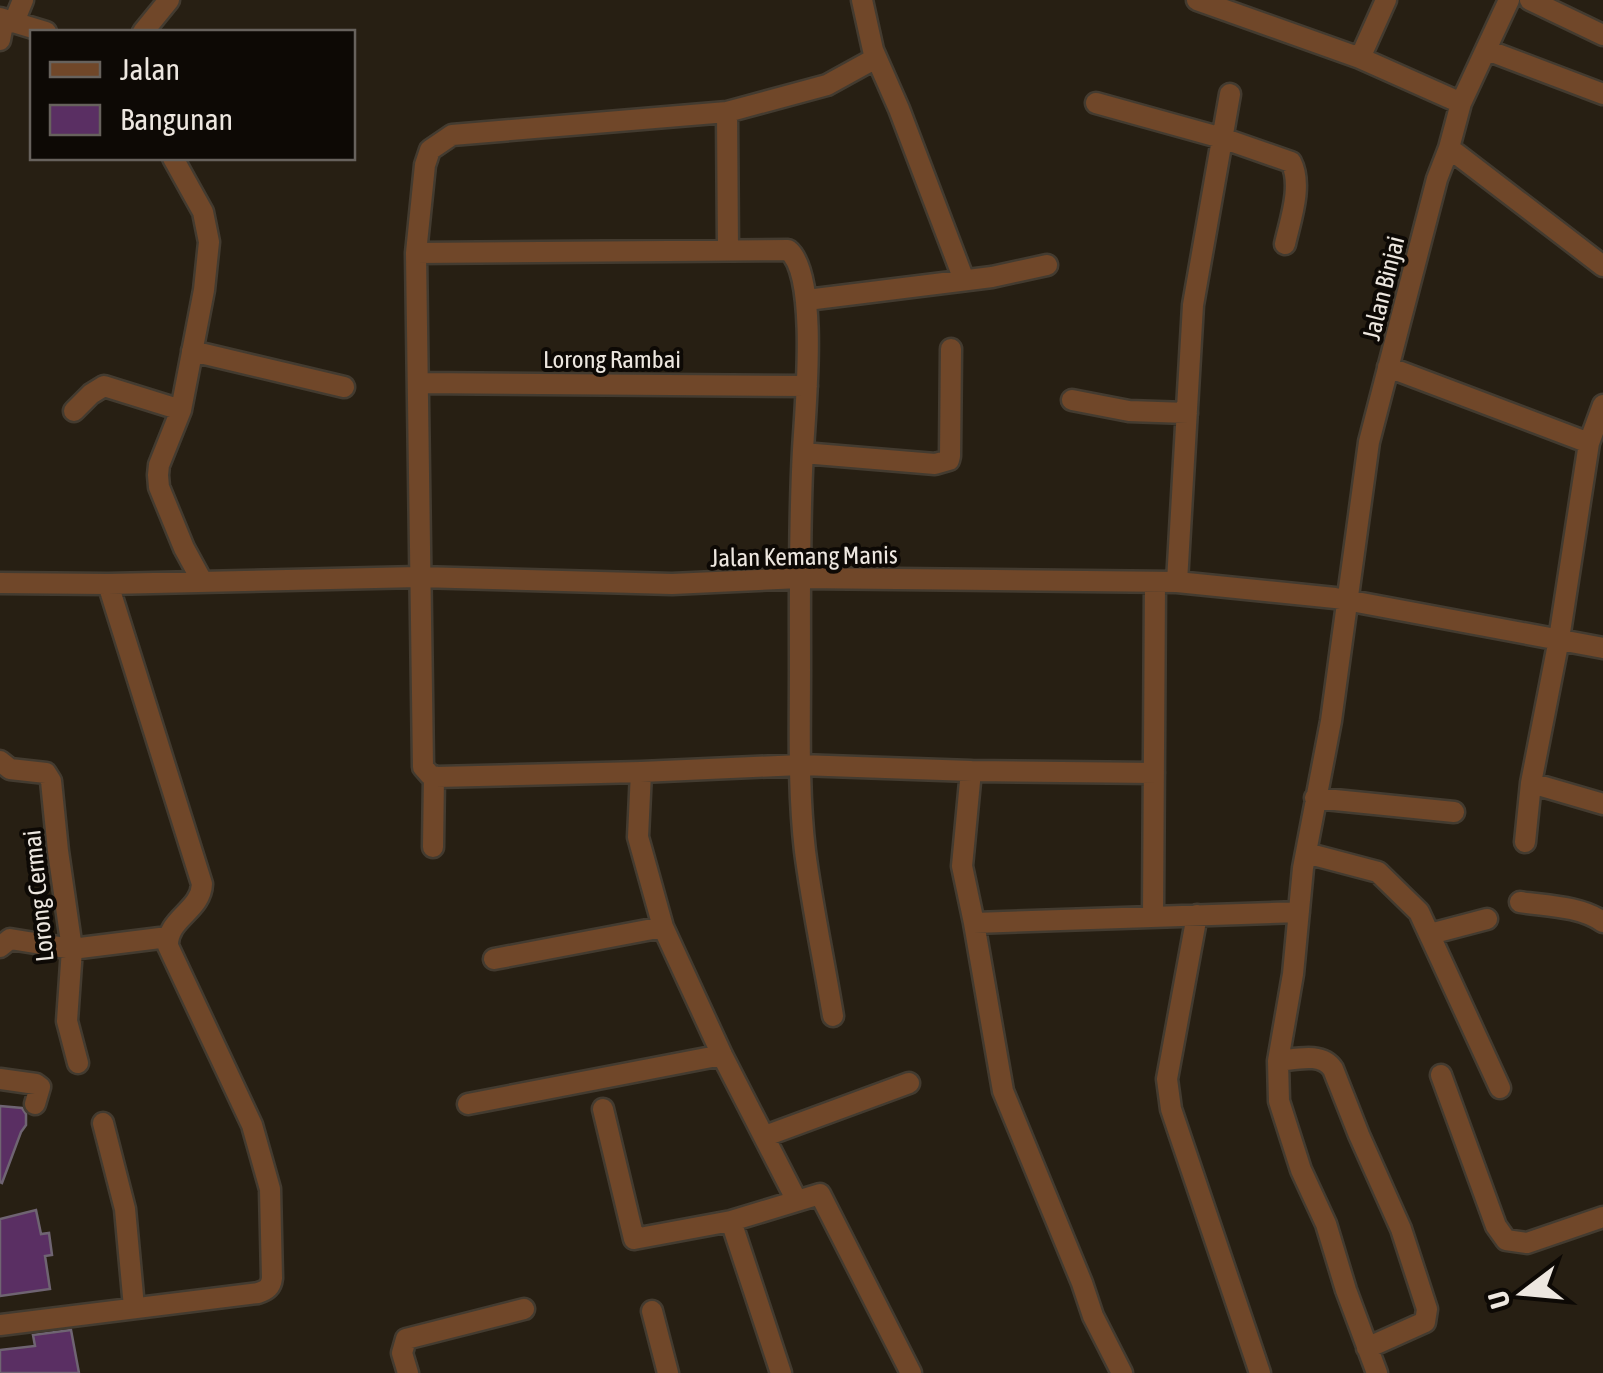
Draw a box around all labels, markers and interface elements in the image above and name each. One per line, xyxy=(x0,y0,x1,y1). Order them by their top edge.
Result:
legend xyxy=(30,30,355,160)
text: Jalan xyxy=(120,52,180,86)
text: Bangunan xyxy=(120,102,233,136)
street label: Jalan Binjai xyxy=(1357,233,1409,343)
street label: Lorong Rambai xyxy=(543,345,681,373)
street label: Jalan Kemang Manis xyxy=(710,540,898,572)
street label: Lorong Cermai xyxy=(17,829,59,963)
north arrow xyxy=(1473,1243,1573,1343)
text: U xyxy=(1481,1288,1517,1312)

